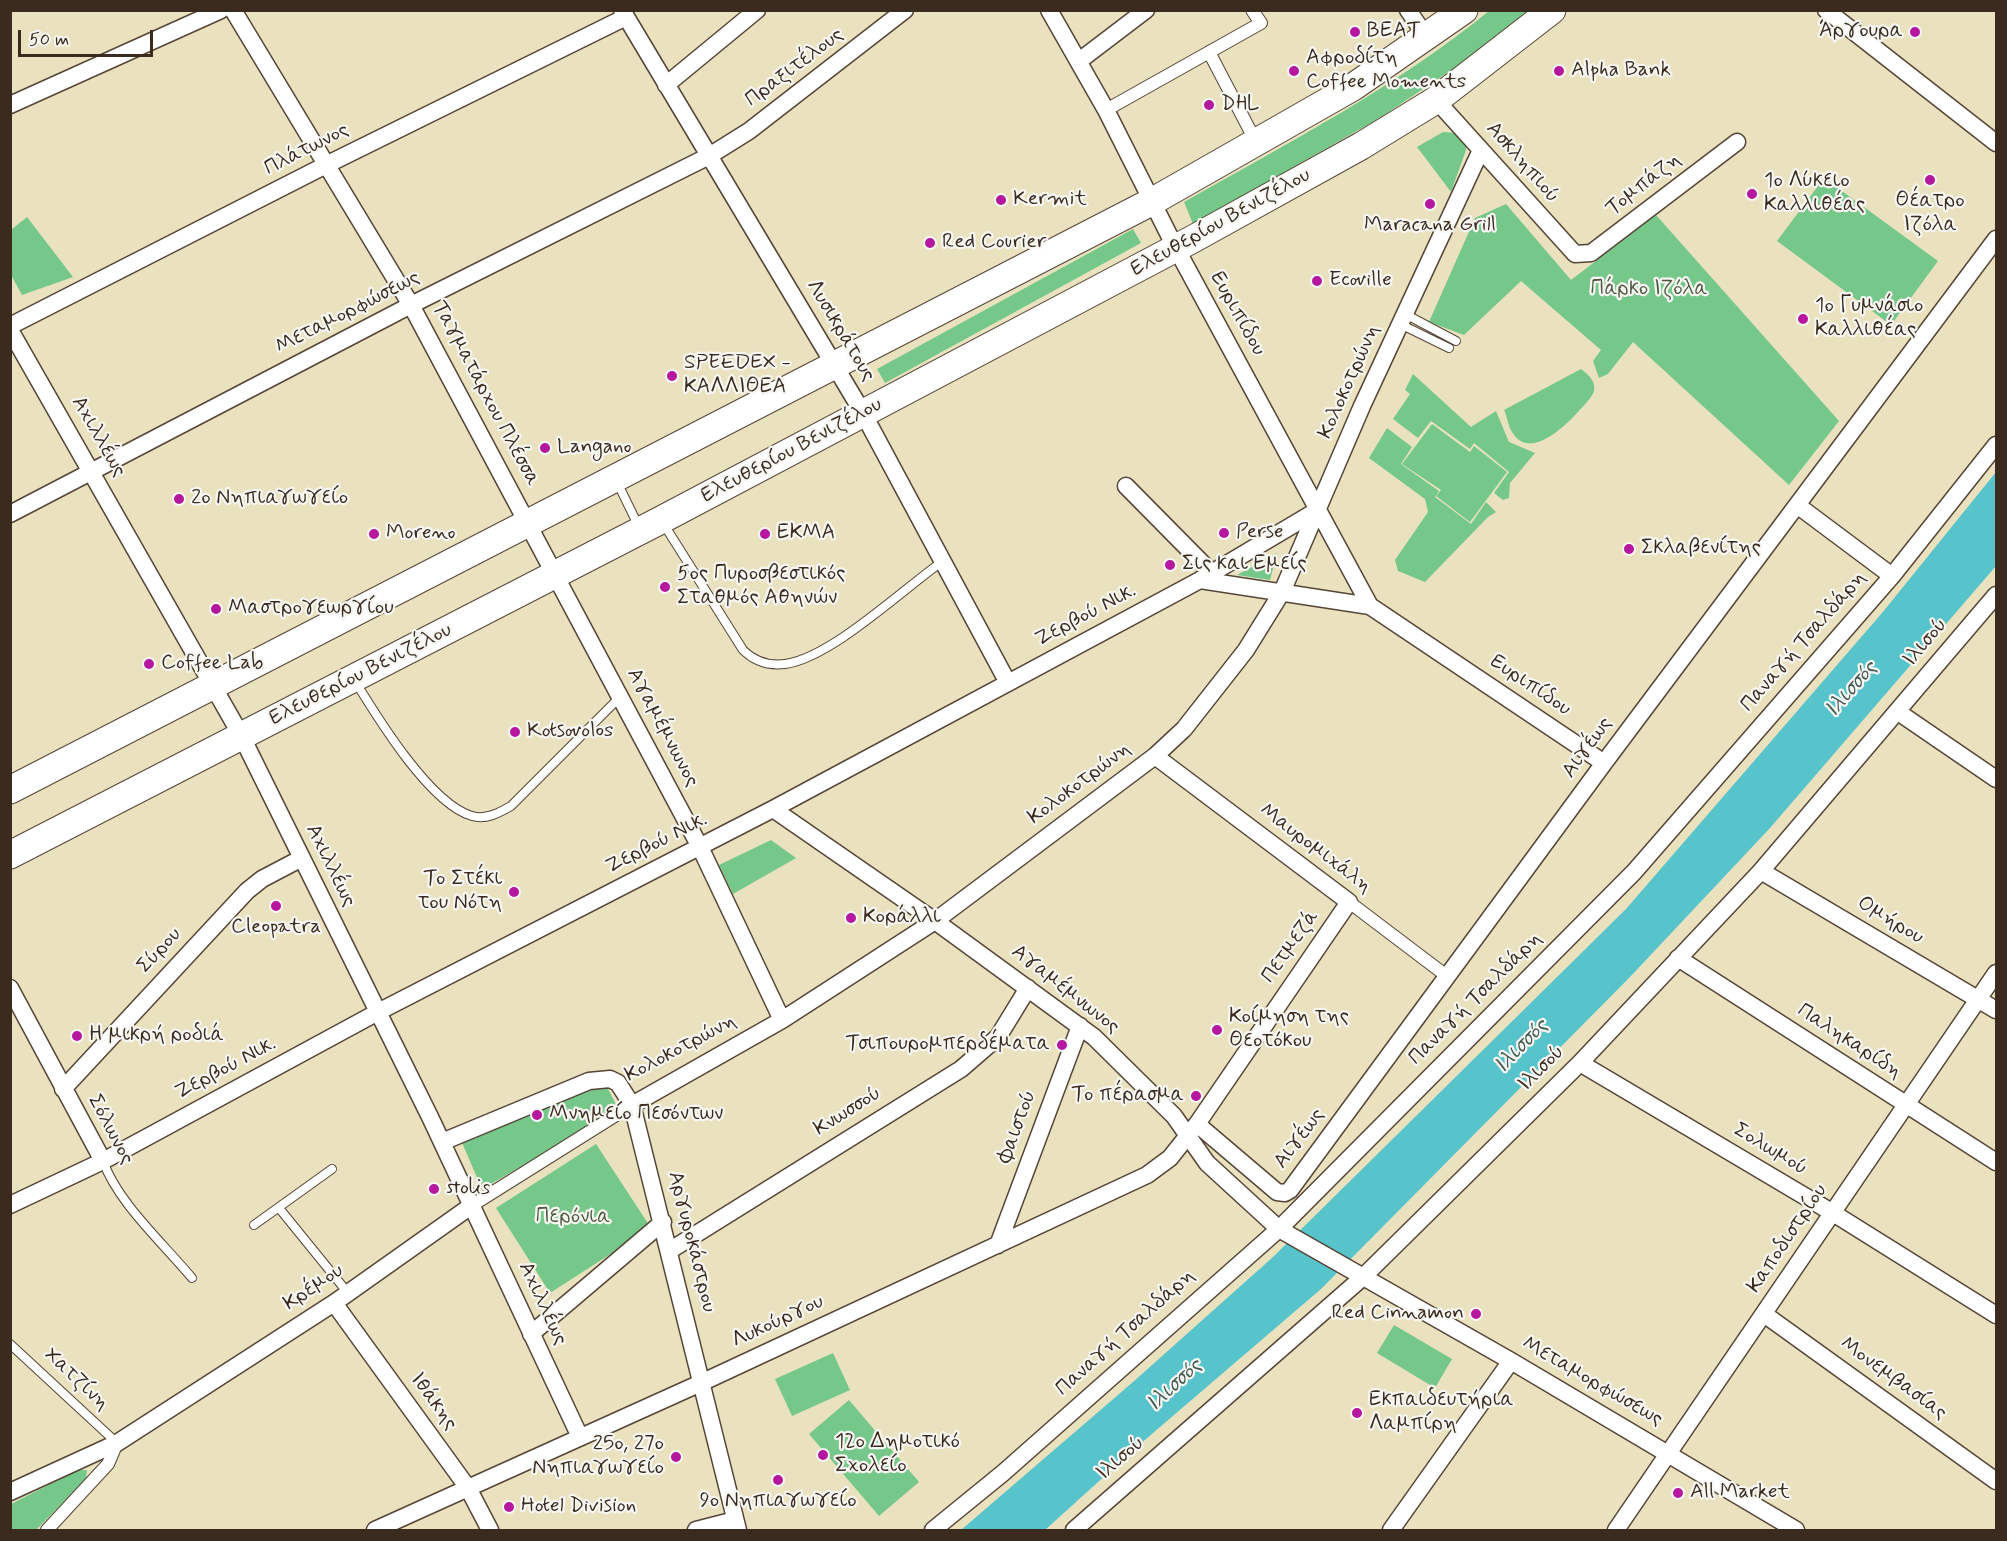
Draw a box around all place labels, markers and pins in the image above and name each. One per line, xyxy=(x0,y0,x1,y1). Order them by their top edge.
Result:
place label: ΒΕΑΤ xyxy=(1367,19,1419,45)
place label: Άργουρα xyxy=(1819,19,1903,45)
marker: ΒΕΑΤ xyxy=(1348,25,1362,39)
marker: Άργουρα xyxy=(1908,25,1922,39)
place label: Αφροδίτη Coffee Moments xyxy=(1306,46,1466,96)
place label: Alpha Bank xyxy=(1571,58,1671,84)
marker: Αφροδίτη Coffee Moments xyxy=(1287,64,1301,78)
marker: Alpha Bank xyxy=(1552,64,1566,78)
place label: DHL xyxy=(1221,92,1260,118)
marker: DHL xyxy=(1202,98,1216,112)
place label: 1ο Λύκειο Καλλιθέας xyxy=(1764,169,1865,219)
marker: Θέατρο Ιζόλα xyxy=(1923,173,1937,187)
place label: Kermit xyxy=(1013,187,1087,213)
marker: 1ο Λύκειο Καλλιθέας xyxy=(1745,187,1759,201)
place label: Θέατρο Ιζόλα xyxy=(1895,189,1965,239)
marker: Kermit xyxy=(994,193,1008,207)
marker: Maracana Grill xyxy=(1423,197,1437,211)
place label: Maracana Grill xyxy=(1364,213,1496,239)
place label: Red Courier xyxy=(942,230,1046,256)
marker: Red Courier xyxy=(923,236,937,250)
place label: Ecoville xyxy=(1329,268,1392,294)
marker: Ecoville xyxy=(1310,274,1324,288)
place label: 1ο Γυμνάσιο Καλλιθέας xyxy=(1815,294,1923,344)
marker: 1ο Γυμνάσιο Καλλιθέας xyxy=(1796,312,1810,326)
place label: SPEEDEX - ΚΑΛΛΙΘΕΑ xyxy=(684,351,791,401)
marker: SPEEDEX - ΚΑΛΛΙΘΕΑ xyxy=(665,369,679,383)
place label: Langano xyxy=(557,435,632,461)
marker: Langano xyxy=(538,441,552,455)
place label: 2ο Νηπιαγωγείο xyxy=(191,486,348,512)
marker: 2ο Νηπιαγωγείο xyxy=(172,492,186,506)
place label: Perse xyxy=(1236,520,1283,546)
place label: Moreno xyxy=(386,521,455,547)
place label: ΕΚΜΑ xyxy=(777,521,835,547)
marker: Perse xyxy=(1217,526,1231,540)
marker: Moreno xyxy=(367,527,381,541)
marker: ΕΚΜΑ xyxy=(758,527,772,541)
place label: Σκλαβενίτης xyxy=(1641,536,1761,562)
marker: Σκλαβενίτης xyxy=(1622,542,1636,556)
place label: Σις και Εμείς xyxy=(1182,552,1307,578)
marker: Σις και Εμείς xyxy=(1163,558,1177,572)
place label: 5ος Πυροσβεστικός Σταθμός Αθηνών xyxy=(677,562,845,612)
marker: 5ος Πυροσβεστικός Σταθμός Αθηνών xyxy=(658,580,672,594)
place label: Μαστρογεωργίου xyxy=(228,596,394,622)
marker: Μαστρογεωργίου xyxy=(209,602,223,616)
place label: Coffee Lab xyxy=(161,651,263,677)
marker: Coffee Lab xyxy=(142,657,156,671)
place label: Kotsovolos xyxy=(527,719,613,745)
marker: Kotsovolos xyxy=(508,725,522,739)
place label: Το Στέκι του Νότη xyxy=(418,867,502,917)
marker: Το Στέκι του Νότη xyxy=(507,885,521,899)
marker: Cleopatra xyxy=(269,899,283,913)
place label: Κοράλλι xyxy=(863,905,941,931)
marker: Κοράλλι xyxy=(844,911,858,925)
place label: Cleopatra xyxy=(231,915,321,941)
place label: Κοίμηση της Θεοτόκου xyxy=(1229,1005,1349,1055)
place label: Η μικρή ροδιά xyxy=(89,1023,224,1049)
marker: Κοίμηση της Θεοτόκου xyxy=(1210,1023,1224,1037)
marker: Η μικρή ροδιά xyxy=(70,1029,84,1043)
place label: Τσιπουρομπερδέματα xyxy=(846,1032,1050,1058)
marker: Τσιπουρομπερδέματα xyxy=(1055,1038,1069,1052)
place label: Το πέρασμα xyxy=(1071,1083,1184,1109)
marker: Το πέρασμα xyxy=(1189,1089,1203,1103)
place label: Μνημείο Πεσόντων xyxy=(549,1102,723,1128)
marker: Μνημείο Πεσόντων xyxy=(530,1108,544,1122)
place label: stolis xyxy=(446,1176,490,1202)
marker: stolis xyxy=(427,1182,441,1196)
place label: Red Cinnamon xyxy=(1332,1301,1464,1327)
marker: Red Cinnamon xyxy=(1469,1307,1483,1321)
place label: Εκπαιδευτήρια Λαμπίρη xyxy=(1369,1388,1514,1438)
marker: Εκπαιδευτήρια Λαμπίρη xyxy=(1350,1406,1364,1420)
place label: 12ο Δημοτικό Σχολείο xyxy=(835,1430,960,1480)
place label: 25ο, 27ο Νηπιαγωγείο xyxy=(532,1432,664,1482)
marker: 12ο Δημοτικό Σχολείο xyxy=(816,1448,830,1462)
marker: 25ο, 27ο Νηπιαγωγείο xyxy=(669,1450,683,1464)
marker: 9ο Νηπιαγωγείο xyxy=(771,1473,785,1487)
place label: All Market xyxy=(1690,1480,1790,1506)
marker: All Market xyxy=(1671,1486,1685,1500)
place label: 9ο Νηπιαγωγείο xyxy=(699,1489,857,1515)
place label: Hotel Division xyxy=(521,1494,636,1520)
marker: Hotel Division xyxy=(502,1500,516,1514)

